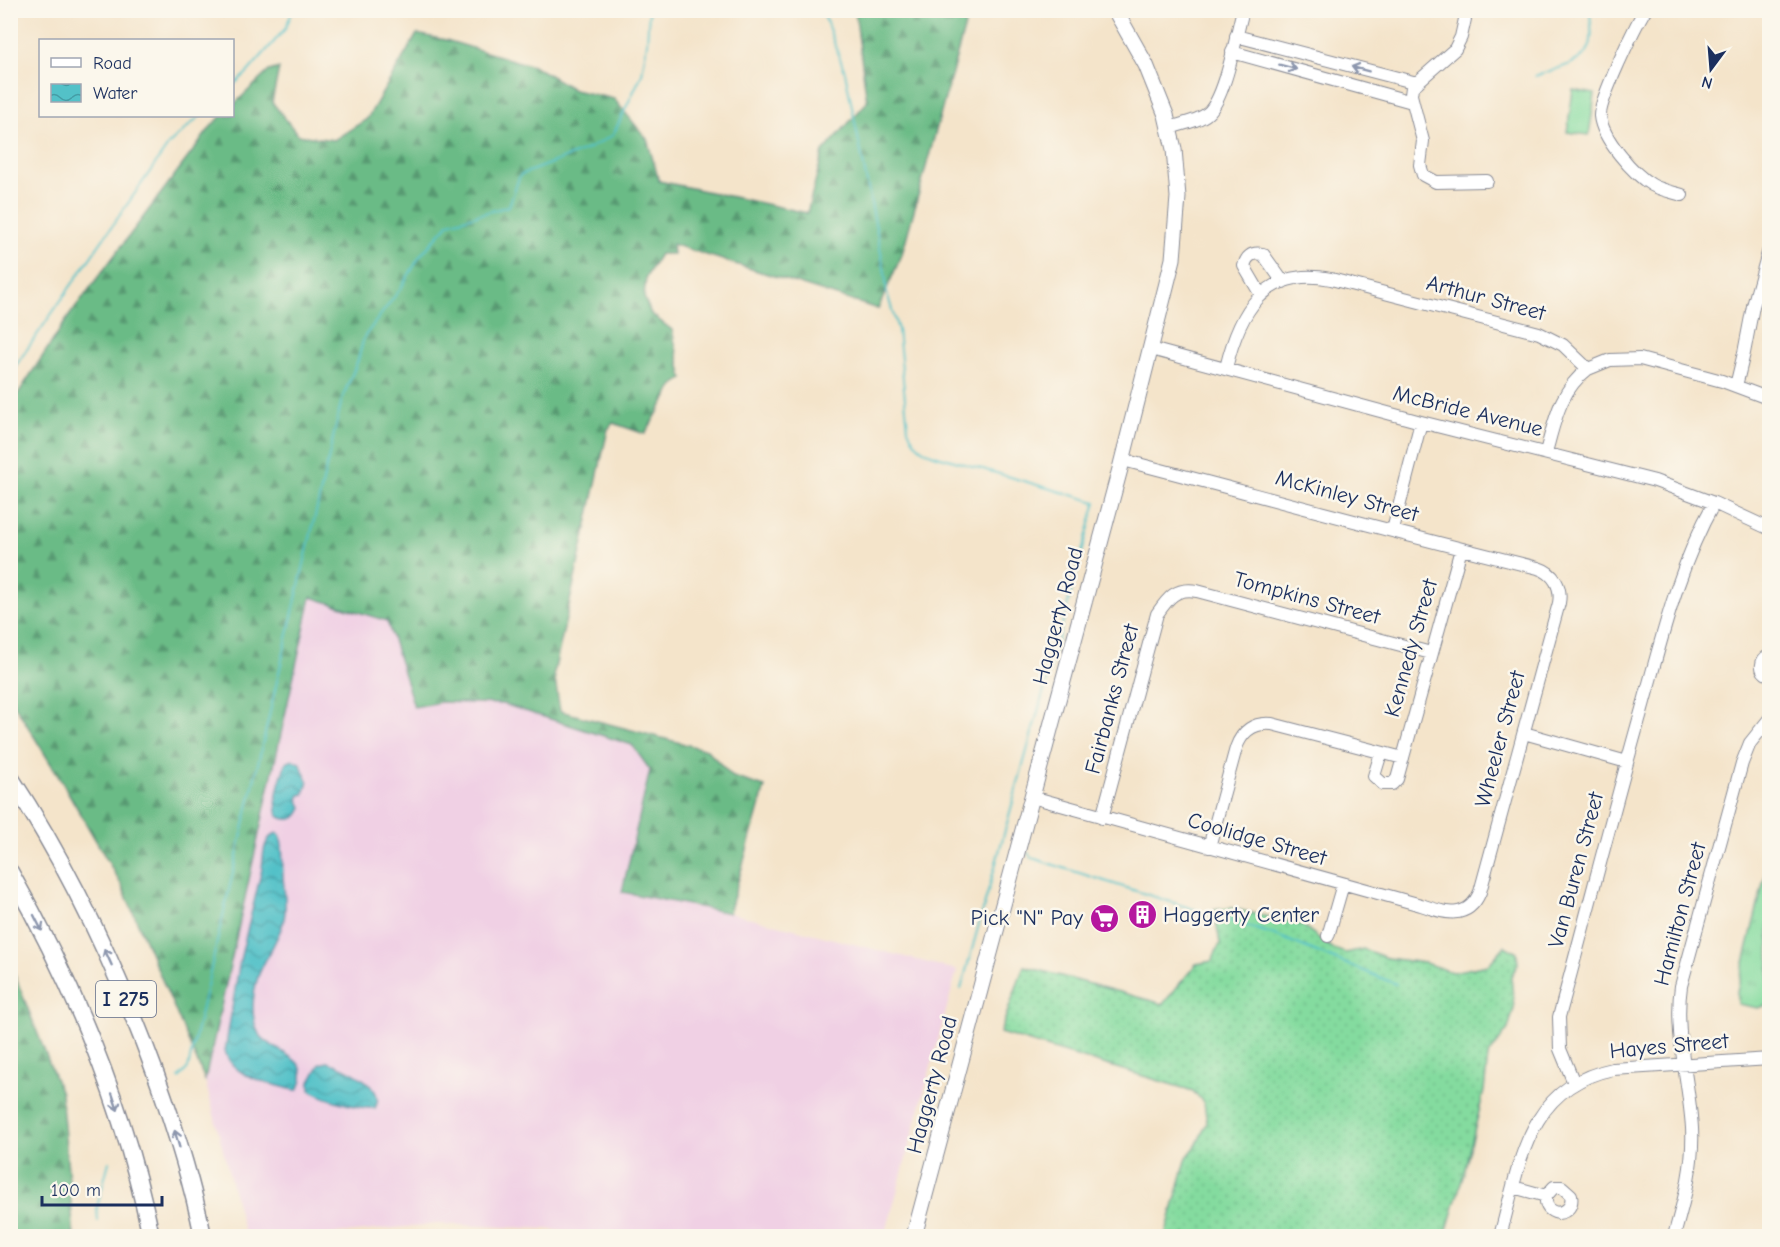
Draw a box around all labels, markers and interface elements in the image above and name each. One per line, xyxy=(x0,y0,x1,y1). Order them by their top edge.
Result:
legend xyxy=(39,39,234,117)
north arrow xyxy=(1681,39,1741,99)
text: Road xyxy=(93,53,132,74)
one-way arrow xyxy=(1279,62,1298,74)
one-way arrow xyxy=(1351,62,1370,74)
text: N xyxy=(1700,72,1715,93)
text: Water xyxy=(93,83,138,104)
street label: Arthur Street xyxy=(1424,270,1549,327)
street label: McBride Avenue xyxy=(1390,380,1546,442)
street label: McKinley Street xyxy=(1273,464,1422,528)
street label: Haggerty Road xyxy=(1027,544,1089,688)
street label: Tompkins Street xyxy=(1231,566,1384,630)
street label: Kennedy Street xyxy=(1379,575,1443,720)
street label: Fairbanks Street xyxy=(1080,621,1145,777)
street label: Wheeler Street xyxy=(1469,667,1531,810)
street label: Van Buren Street xyxy=(1543,789,1609,951)
street label: Coolidge Street xyxy=(1185,807,1330,871)
street label: Hamilton Street xyxy=(1648,839,1712,988)
building icon: Haggerty Center xyxy=(1126,899,1158,931)
supermarket icon: Pick "N" Pay xyxy=(1088,902,1120,934)
place label: Haggerty Center xyxy=(1163,902,1319,928)
place label: Pick "N" Pay xyxy=(971,905,1083,931)
one-way arrow xyxy=(33,914,44,932)
one-way arrow xyxy=(102,948,113,966)
road number: I 275 xyxy=(96,981,156,1017)
street label: Haggerty Road xyxy=(901,1013,963,1157)
street label: Hayes Street xyxy=(1608,1028,1730,1064)
one-way arrow xyxy=(110,1093,121,1111)
one-way arrow xyxy=(171,1130,182,1149)
scale bar xyxy=(42,1169,162,1207)
text: 100 m xyxy=(51,1180,101,1201)

